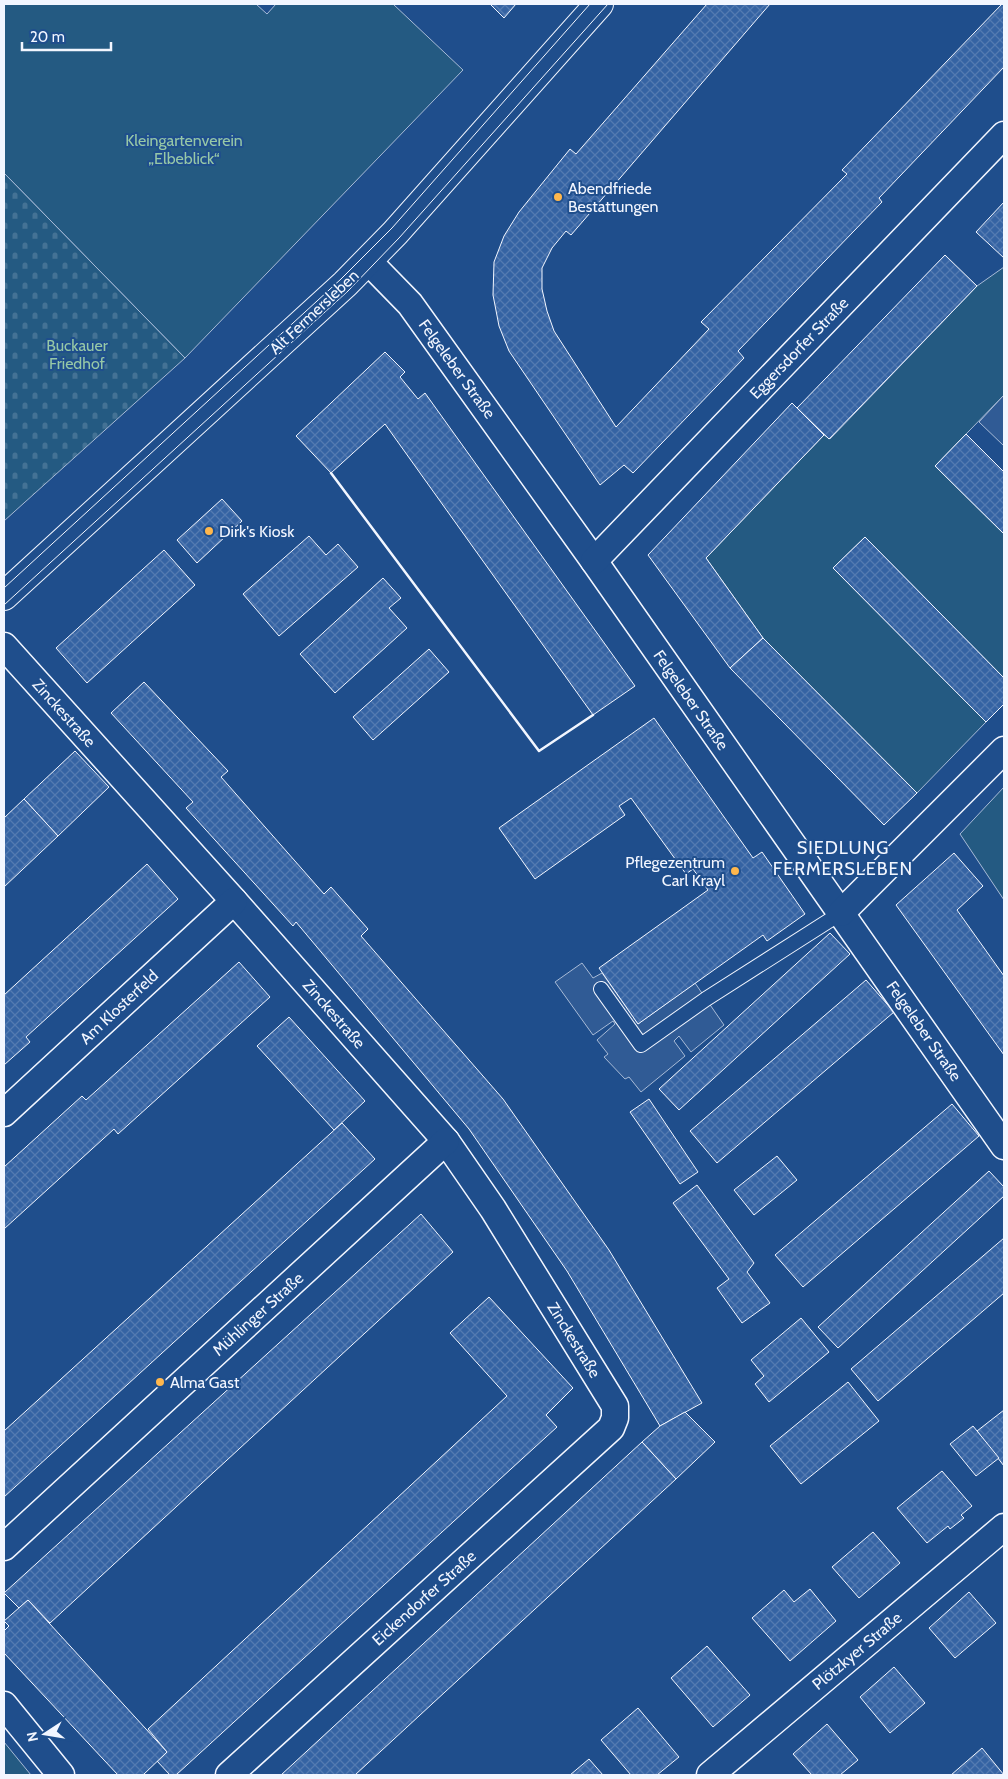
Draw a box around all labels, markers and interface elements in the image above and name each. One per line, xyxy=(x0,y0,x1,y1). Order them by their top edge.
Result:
scale bar xyxy=(22,20,111,52)
text: 20 m xyxy=(30,28,65,46)
park label: Kleingartenverein „Elbeblick“ xyxy=(125,131,243,168)
place label: Abendfriede Bestattungen xyxy=(568,179,659,216)
marker: Abendfriede Bestattungen xyxy=(552,191,564,203)
street label: Alt Fermersleben xyxy=(265,266,363,358)
street label: Eggersdorfer Straße xyxy=(746,293,852,403)
street label: Felgeleber Straße xyxy=(415,316,499,422)
park label: Buckauer Friedhof xyxy=(46,336,109,373)
place label: Dirk's Kiosk xyxy=(219,522,295,541)
marker: Dirk's Kiosk xyxy=(203,525,215,537)
street label: Felgeleber Straße xyxy=(649,646,733,754)
street label: Zinckestraße xyxy=(28,675,100,751)
district label: SIEDLUNG FERMERSLEBEN xyxy=(773,837,913,880)
place label: Pflegezentrum Carl Krayl xyxy=(625,853,725,890)
marker: Pflegezentrum Carl Krayl xyxy=(729,865,741,877)
street label: Am Klosterfeld xyxy=(76,966,162,1048)
street label: Zinckestraße xyxy=(299,976,369,1052)
street label: Felgeleber Straße xyxy=(882,977,966,1085)
street label: Mühlinger Straße xyxy=(209,1268,307,1360)
street label: Zinckestraße xyxy=(543,1299,605,1381)
place label: Alma Gast xyxy=(170,1373,240,1392)
marker: Alma Gast xyxy=(154,1376,166,1388)
street label: Eickendorfer Straße xyxy=(368,1546,480,1650)
street label: Plötzkyer Straße xyxy=(808,1608,906,1694)
north arrow xyxy=(20,1709,70,1759)
text: N xyxy=(22,1730,42,1743)

